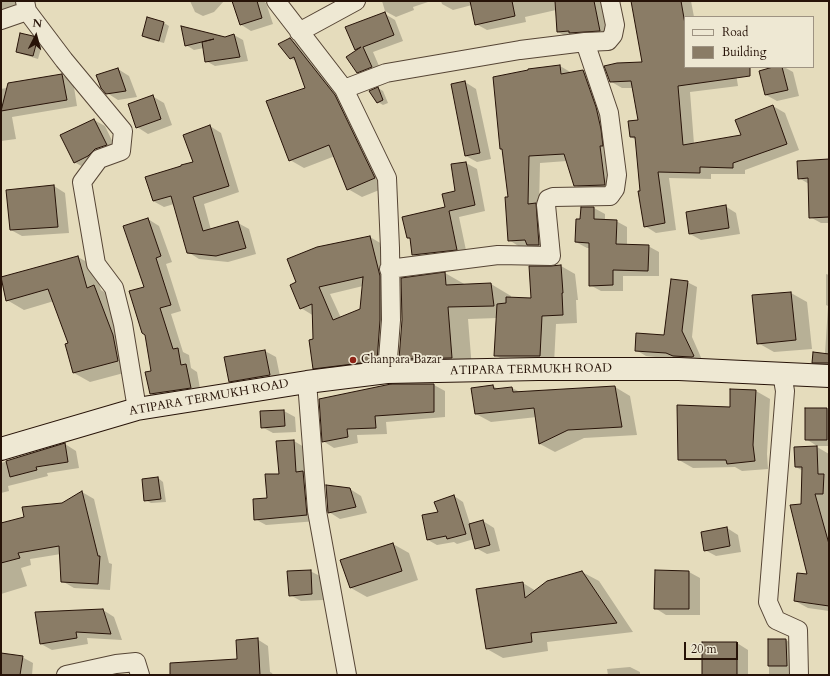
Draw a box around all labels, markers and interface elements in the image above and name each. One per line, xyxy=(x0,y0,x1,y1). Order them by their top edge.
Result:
north arrow xyxy=(16,16,56,56)
text: N xyxy=(32,16,43,32)
legend xyxy=(684,16,814,68)
text: Road xyxy=(722,24,748,40)
text: Building xyxy=(722,44,766,60)
place label: Chanpara Bazar xyxy=(361,353,441,367)
marker: Chanpara Bazar xyxy=(348,355,358,365)
street label: ATIPARA TERMUKH ROAD xyxy=(450,361,612,379)
street label: ATIPARA TERMUKH ROAD xyxy=(128,377,290,419)
scale bar xyxy=(686,634,740,660)
text: 20 m xyxy=(691,641,717,657)

